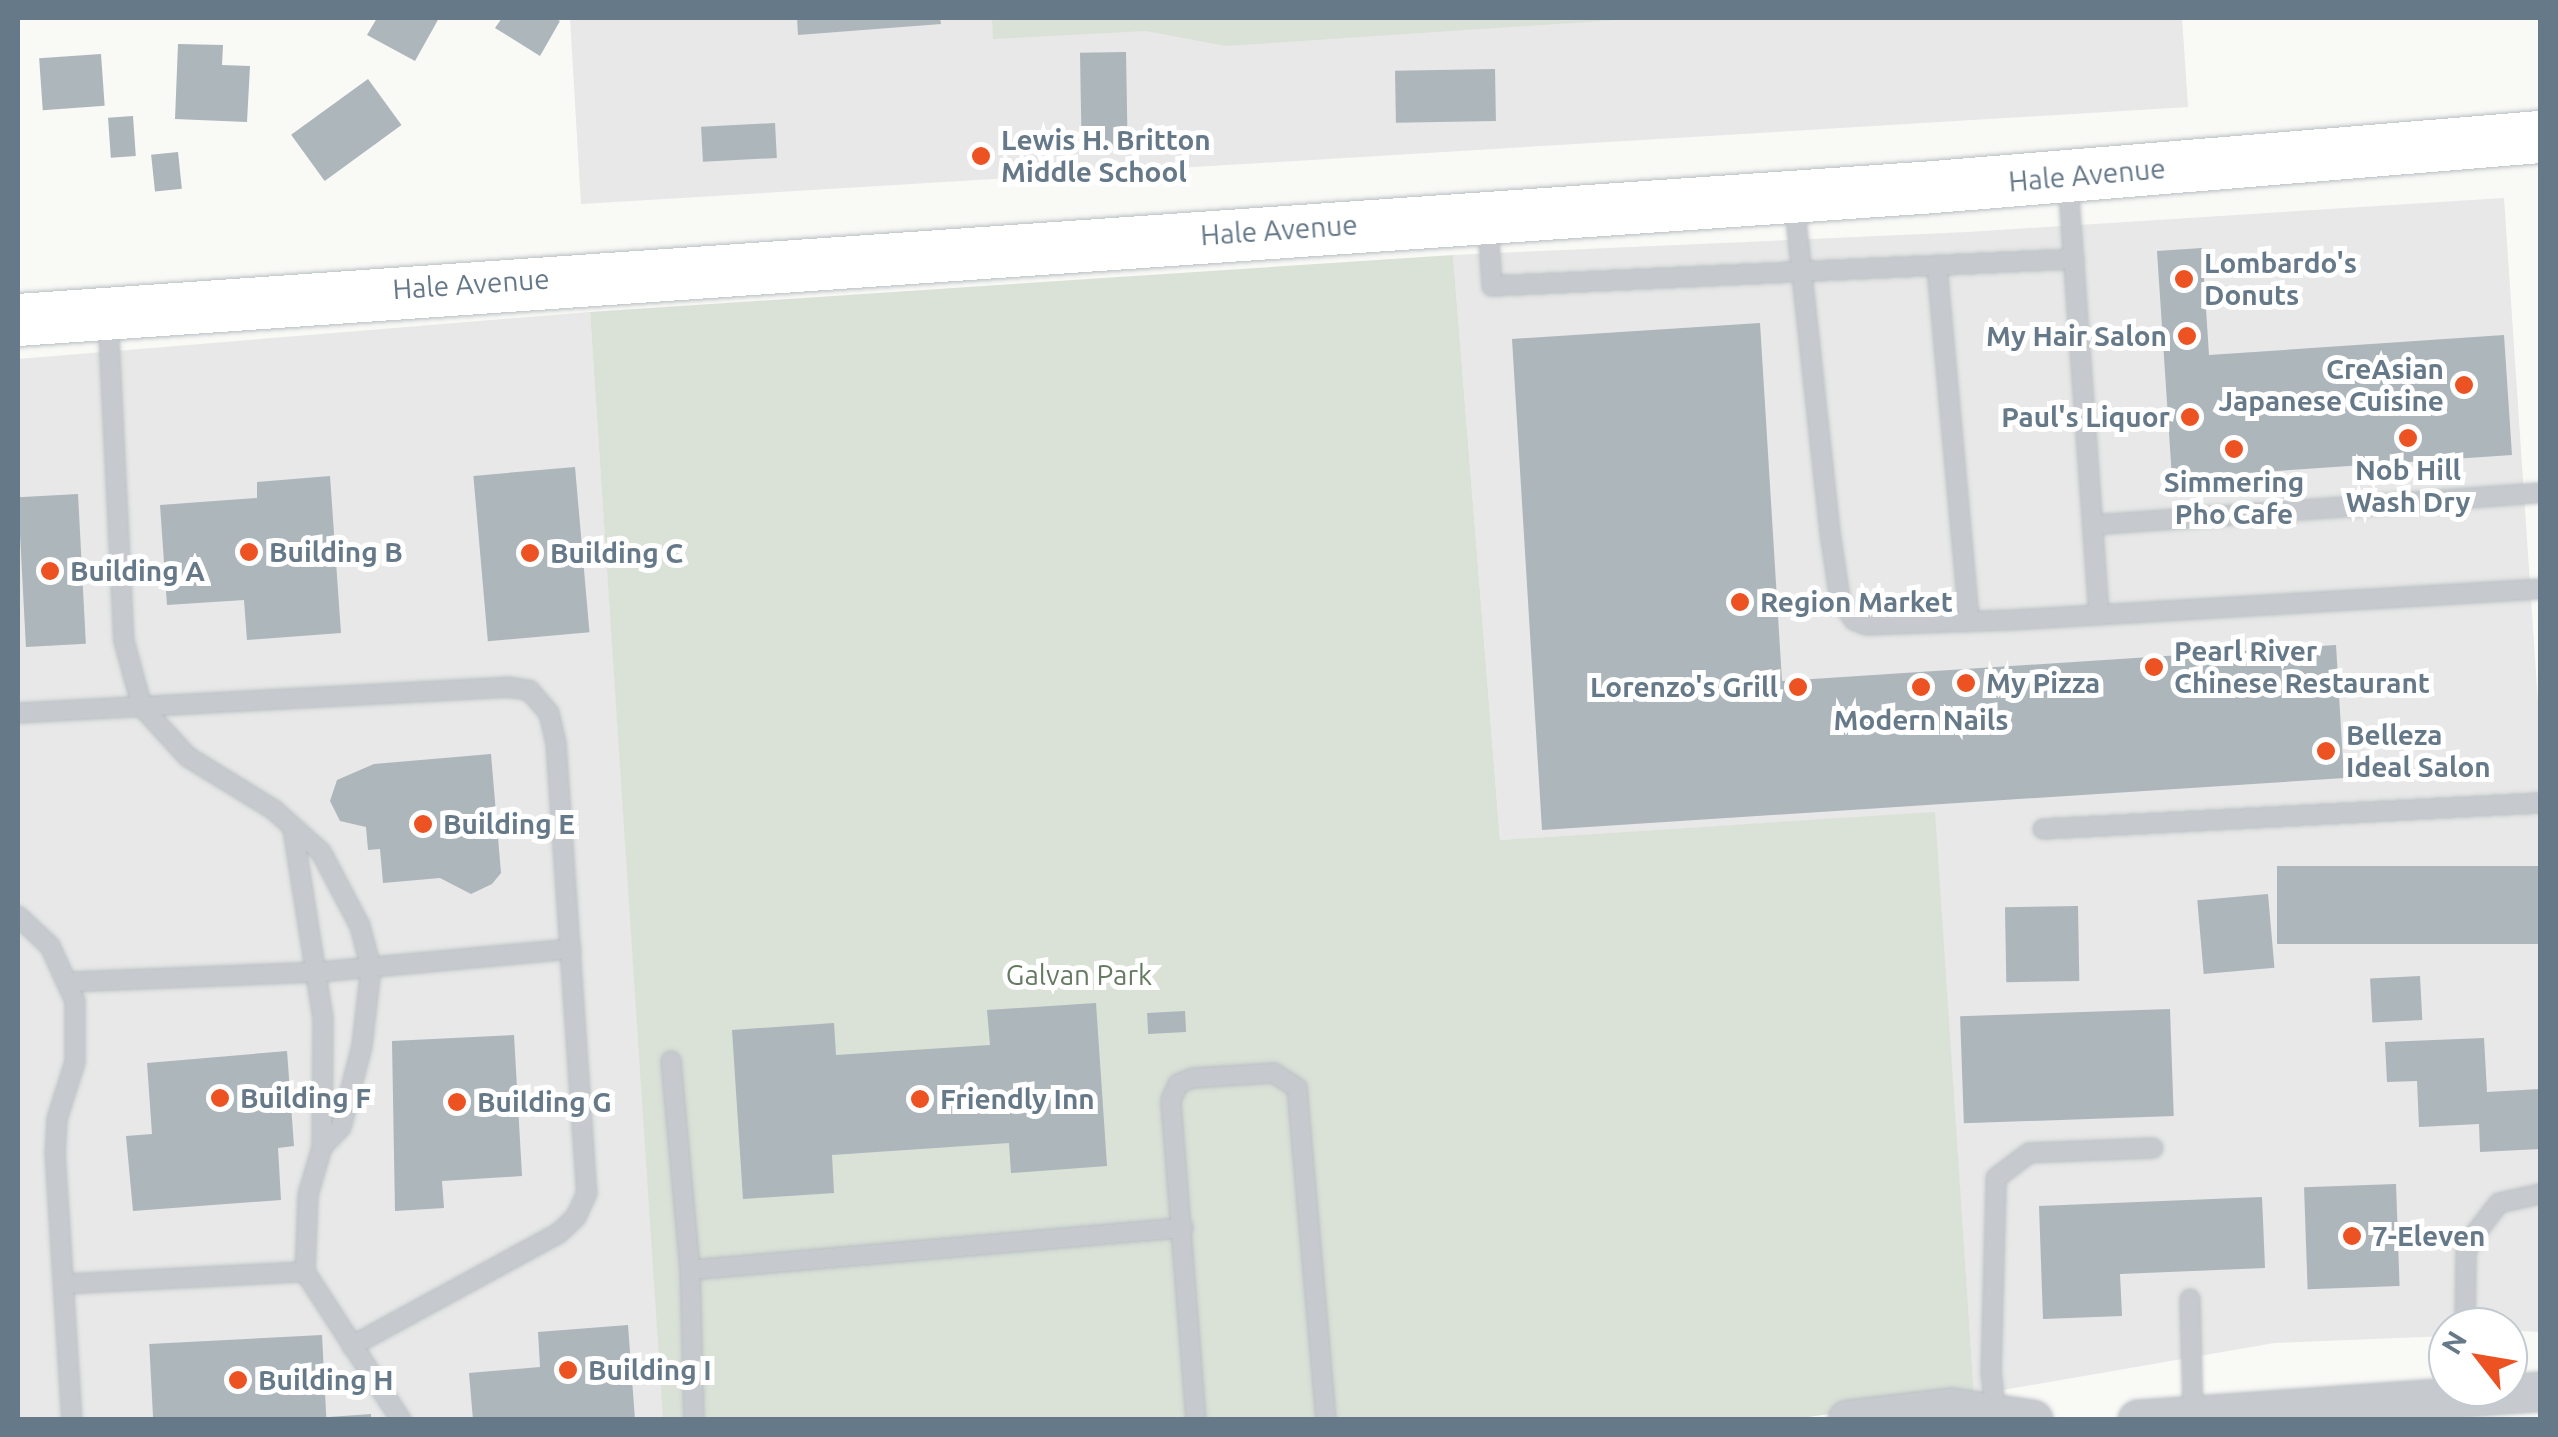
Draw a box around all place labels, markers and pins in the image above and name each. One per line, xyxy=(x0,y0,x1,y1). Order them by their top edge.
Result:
place label: Lewis H. Britton Middle School xyxy=(1001,123,1211,189)
marker: Lewis H. Britton Middle School xyxy=(970,145,992,167)
place label: Lombardo's Donuts xyxy=(2204,246,2357,312)
marker: Lombardo's Donuts xyxy=(2173,268,2195,290)
place label: My Hair Salon xyxy=(1986,319,2167,353)
marker: My Hair Salon xyxy=(2176,325,2198,347)
place label: CreAsian Japanese Cuisine xyxy=(2219,352,2444,418)
marker: CreAsian Japanese Cuisine xyxy=(2453,374,2475,396)
place label: Paul's Liquor xyxy=(2001,400,2170,434)
marker: Paul's Liquor xyxy=(2179,406,2201,428)
marker: Nob Hill Wash Dry xyxy=(2397,427,2419,449)
marker: Simmering Pho Cafe xyxy=(2223,438,2245,460)
place label: Nob Hill Wash Dry xyxy=(2346,453,2470,519)
place label: Simmering Pho Cafe xyxy=(2164,465,2304,531)
place label: Building B xyxy=(269,535,403,569)
place label: Building C xyxy=(550,536,683,570)
marker: Building B xyxy=(238,541,260,563)
marker: Building C xyxy=(519,542,541,564)
place label: Building A xyxy=(70,554,205,588)
marker: Building A xyxy=(39,560,61,582)
place label: Region Market xyxy=(1760,585,1953,619)
marker: Region Market xyxy=(1729,591,1751,613)
place label: Pearl River Chinese Restaurant xyxy=(2174,634,2430,700)
marker: Pearl River Chinese Restaurant xyxy=(2143,656,2165,678)
place label: My Pizza xyxy=(1986,666,2100,700)
place label: Lorenzo's Grill xyxy=(1590,670,1778,704)
marker: My Pizza xyxy=(1955,672,1977,694)
marker: Lorenzo's Grill xyxy=(1787,676,1809,698)
marker: Modern Nails xyxy=(1910,676,1932,698)
place label: Modern Nails xyxy=(1834,703,2008,737)
place label: Belleza Ideal Salon xyxy=(2346,718,2491,784)
marker: Belleza Ideal Salon xyxy=(2315,740,2337,762)
place label: Building E xyxy=(443,807,575,841)
marker: Building E xyxy=(412,813,434,835)
place label: Building F xyxy=(240,1081,371,1115)
place label: Friendly Inn xyxy=(940,1082,1095,1116)
place label: Building G xyxy=(477,1085,612,1119)
marker: Building F xyxy=(209,1087,231,1109)
marker: Friendly Inn xyxy=(909,1088,931,1110)
marker: Building G xyxy=(446,1091,468,1113)
place label: 7-Eleven xyxy=(2372,1219,2485,1253)
marker: 7-Eleven xyxy=(2341,1225,2363,1247)
place label: Building I xyxy=(588,1353,712,1387)
marker: Building I xyxy=(557,1359,579,1381)
place label: Building H xyxy=(258,1363,394,1397)
marker: Building H xyxy=(227,1369,249,1391)

